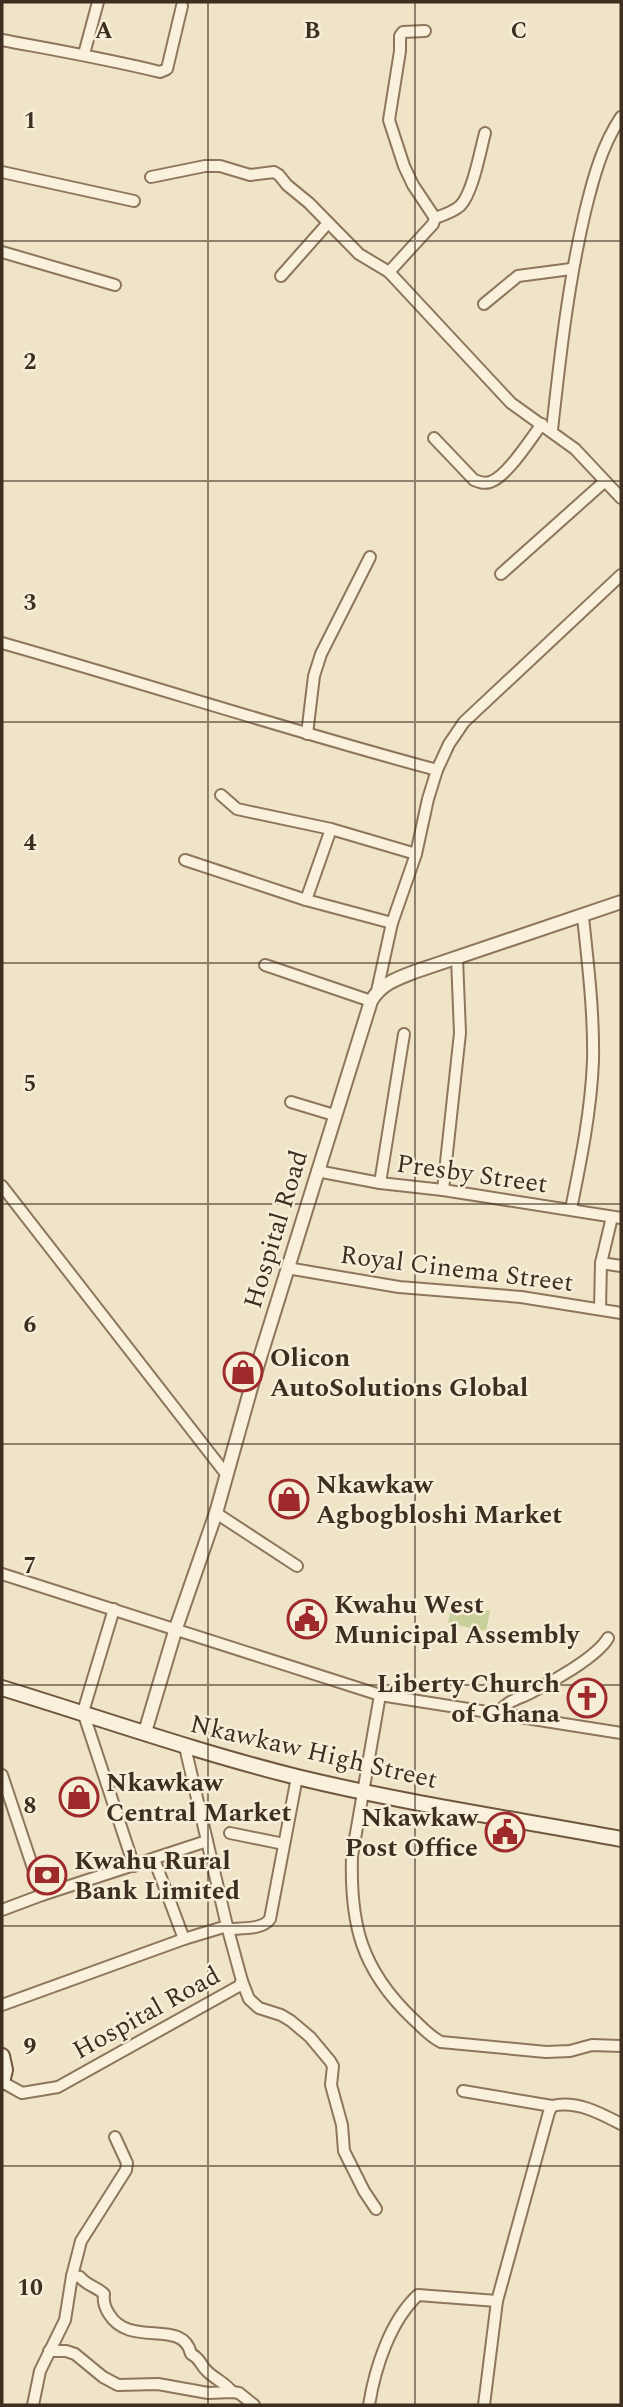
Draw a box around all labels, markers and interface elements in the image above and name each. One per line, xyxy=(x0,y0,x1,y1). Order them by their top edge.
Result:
text: A xyxy=(95,14,113,49)
text: B xyxy=(304,14,320,49)
text: C xyxy=(511,14,527,49)
text: 1 xyxy=(24,104,36,139)
text: 2 xyxy=(24,345,37,380)
text: 3 xyxy=(24,586,37,621)
text: 4 xyxy=(24,826,37,861)
text: 5 xyxy=(24,1067,36,1102)
street label: Presby Street xyxy=(394,1144,550,1204)
street label: Hospital Road xyxy=(233,1145,319,1313)
street label: Royal Cinema Street xyxy=(338,1235,576,1303)
text: 6 xyxy=(24,1308,37,1343)
place label: Olicon AutoSolutions Global xyxy=(270,1338,528,1408)
shop icon: Olicon AutoSolutions Global xyxy=(222,1351,264,1393)
place label: Nkawkaw Agbogbloshi Market xyxy=(316,1465,562,1535)
shop icon: Nkawkaw Agbogbloshi Market xyxy=(268,1478,310,1520)
text: 7 xyxy=(24,1549,36,1584)
place label: Kwahu West Municipal Assembly xyxy=(334,1585,581,1655)
public building icon: Kwahu West Municipal Assembly xyxy=(286,1598,328,1640)
place label: Liberty Church of Ghana xyxy=(377,1664,561,1734)
church icon: Liberty Church of Ghana xyxy=(566,1677,608,1719)
street label: Nkawkaw High Street xyxy=(186,1704,442,1800)
place label: Nkawkaw Central Market xyxy=(106,1763,291,1833)
shop icon: Nkawkaw Central Market xyxy=(58,1776,100,1818)
text: 8 xyxy=(24,1789,36,1824)
place label: Nkawkaw Post Office xyxy=(345,1798,479,1868)
public building icon: Nkawkaw Post Office xyxy=(484,1811,526,1853)
place label: Kwahu Rural Bank Limited xyxy=(74,1841,240,1911)
bank icon: Kwahu Rural Bank Limited xyxy=(26,1854,68,1896)
street label: Hospital Road xyxy=(65,1956,228,2070)
text: 9 xyxy=(24,2030,37,2065)
text: 10 xyxy=(17,2271,43,2306)

